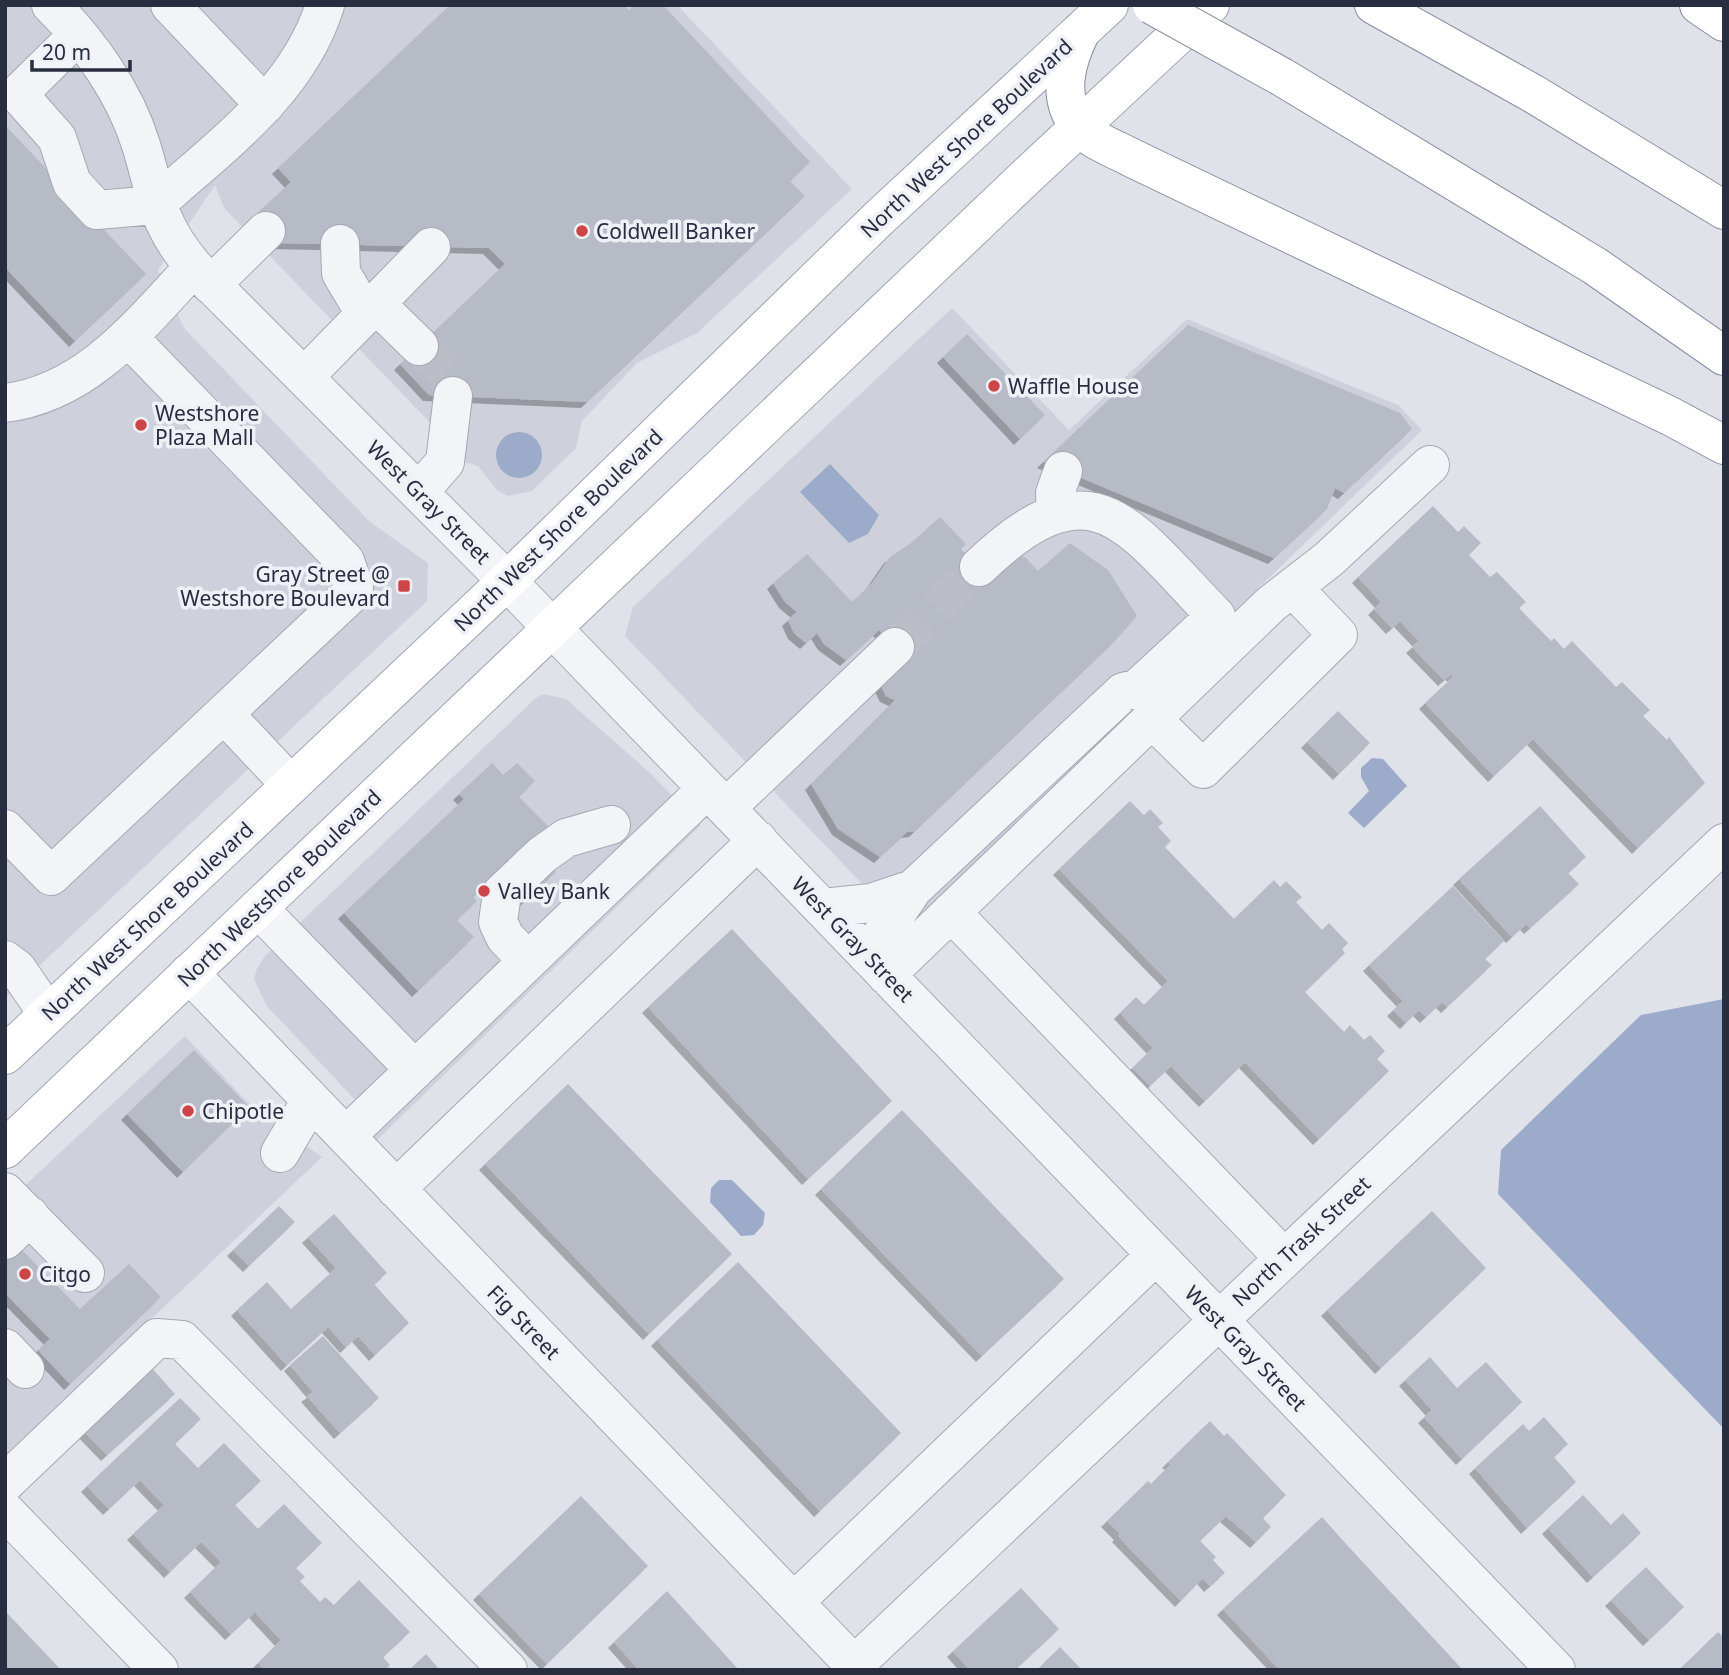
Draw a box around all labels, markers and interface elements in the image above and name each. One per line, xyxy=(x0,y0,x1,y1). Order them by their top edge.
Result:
scale bar xyxy=(32,28,130,72)
street label: North West Shore Boulevard xyxy=(854,32,1078,244)
text: 20 m xyxy=(42,38,91,66)
place label: Coldwell Banker xyxy=(596,217,755,245)
marker: Coldwell Banker xyxy=(574,223,590,239)
place label: Waffle House xyxy=(1008,372,1139,400)
marker: Waffle House xyxy=(986,378,1002,394)
place label: Westshore Plaza Mall xyxy=(155,399,259,451)
marker: Westshore Plaza Mall xyxy=(133,417,149,433)
street label: North West Shore Boulevard xyxy=(448,423,668,637)
street label: West Gray Street xyxy=(361,434,497,570)
place label: Gray Street @ Westshore Boulevard xyxy=(180,560,390,612)
marker: Gray Street @ Westshore Boulevard xyxy=(396,578,412,594)
street label: North Westshore Boulevard xyxy=(171,783,387,993)
street label: North West Shore Boulevard xyxy=(35,815,259,1027)
street label: West Gray Street xyxy=(786,870,920,1008)
place label: Valley Bank xyxy=(498,877,611,905)
marker: Valley Bank xyxy=(476,883,492,899)
place label: Chipotle xyxy=(202,1097,284,1125)
marker: Chipotle xyxy=(180,1103,196,1119)
street label: North Trask Street xyxy=(1226,1169,1376,1312)
place label: Citgo xyxy=(39,1260,91,1288)
marker: Citgo xyxy=(17,1266,33,1282)
street label: Fig Street xyxy=(482,1279,567,1366)
street label: West Gray Street xyxy=(1179,1279,1313,1417)

